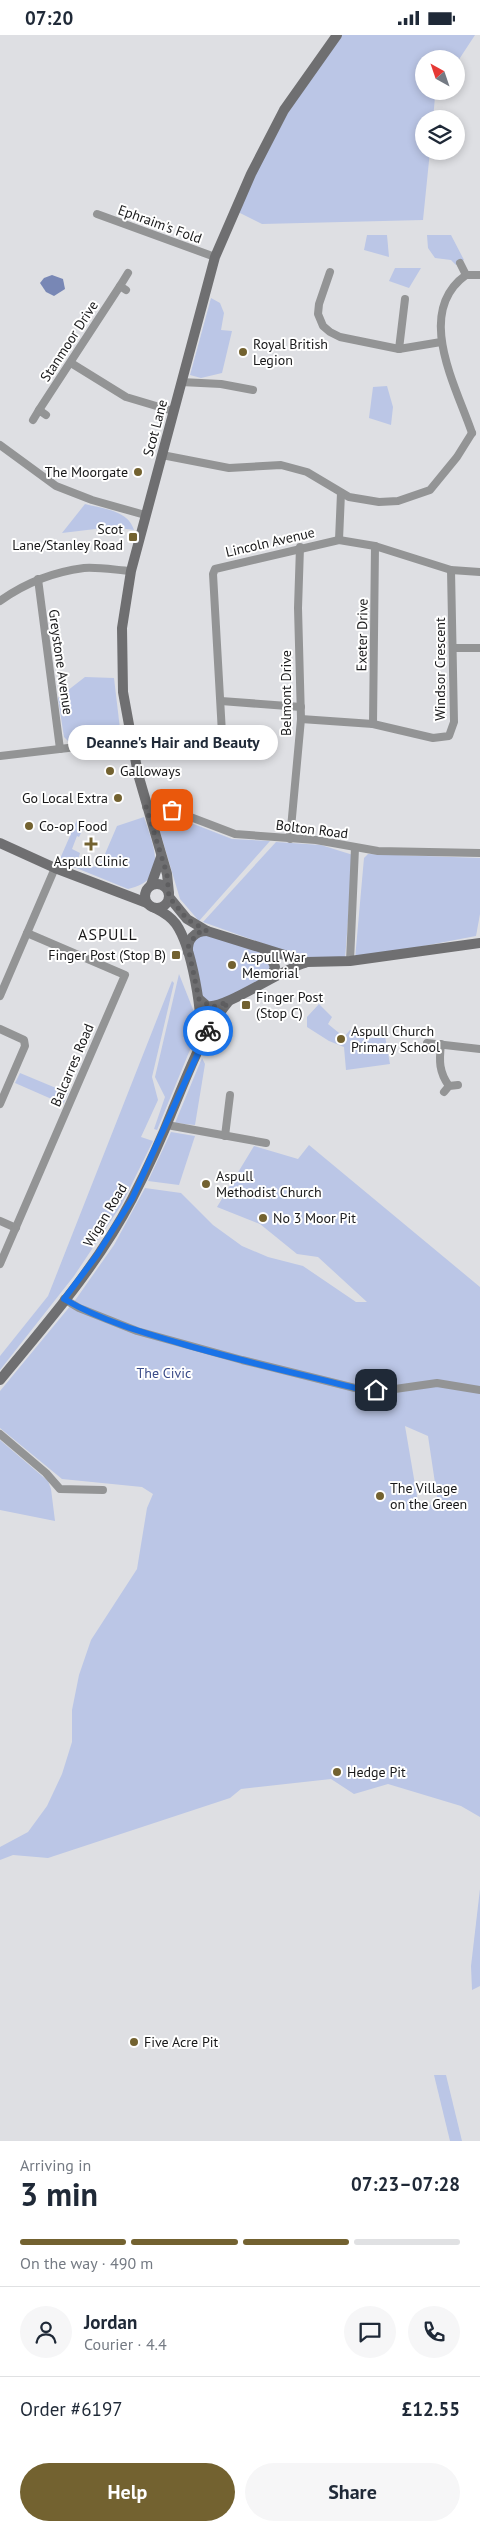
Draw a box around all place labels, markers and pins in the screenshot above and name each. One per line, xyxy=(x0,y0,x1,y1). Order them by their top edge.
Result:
place label: Royal British Legion xyxy=(253,335,328,369)
marker: Royal British Legion xyxy=(237,346,249,358)
place label: The Moorgate xyxy=(45,463,128,481)
marker: The Moorgate xyxy=(132,466,144,478)
place label: Scot Lane/Stanley Road xyxy=(12,520,123,554)
marker: Scot Lane/Stanley Road xyxy=(127,531,139,543)
callout: Deanne's Hair and Beauty xyxy=(67,725,277,760)
place label: Galloways xyxy=(120,762,181,780)
marker: Galloways xyxy=(104,765,116,777)
place label: Go Local Extra xyxy=(22,789,108,807)
pin xyxy=(151,789,193,831)
marker: Go Local Extra xyxy=(112,792,124,804)
place label: Co-op Food xyxy=(39,817,108,835)
marker: Co-op Food xyxy=(23,820,35,832)
marker: Aspull Clinic xyxy=(84,837,98,851)
place label: Aspull Clinic xyxy=(54,852,128,870)
place label: Finger Post (Stop B) xyxy=(48,946,166,964)
place label: Aspull War Memorial xyxy=(242,948,306,982)
marker: Finger Post (Stop B) xyxy=(170,949,182,961)
marker: Aspull War Memorial xyxy=(226,959,238,971)
place label: Finger Post (Stop C) xyxy=(256,988,323,1022)
marker: Finger Post (Stop C) xyxy=(240,999,252,1011)
place label: Aspull Church Primary School xyxy=(351,1022,440,1056)
marker: Aspull Church Primary School xyxy=(335,1033,347,1045)
place label: Aspull Methodist Church xyxy=(216,1167,322,1201)
marker: Aspull Methodist Church xyxy=(200,1178,212,1190)
place label: No 3 Moor Pit xyxy=(273,1209,356,1227)
marker: No 3 Moor Pit xyxy=(257,1212,269,1224)
pin xyxy=(355,1369,397,1411)
place label: The Village on the Green xyxy=(390,1479,467,1513)
marker: The Village on the Green xyxy=(374,1490,386,1502)
place label: Hedge Pit xyxy=(347,1763,406,1781)
marker: Hedge Pit xyxy=(331,1766,343,1778)
place label: Five Acre Pit xyxy=(144,2033,218,2051)
marker: Five Acre Pit xyxy=(128,2036,140,2048)

